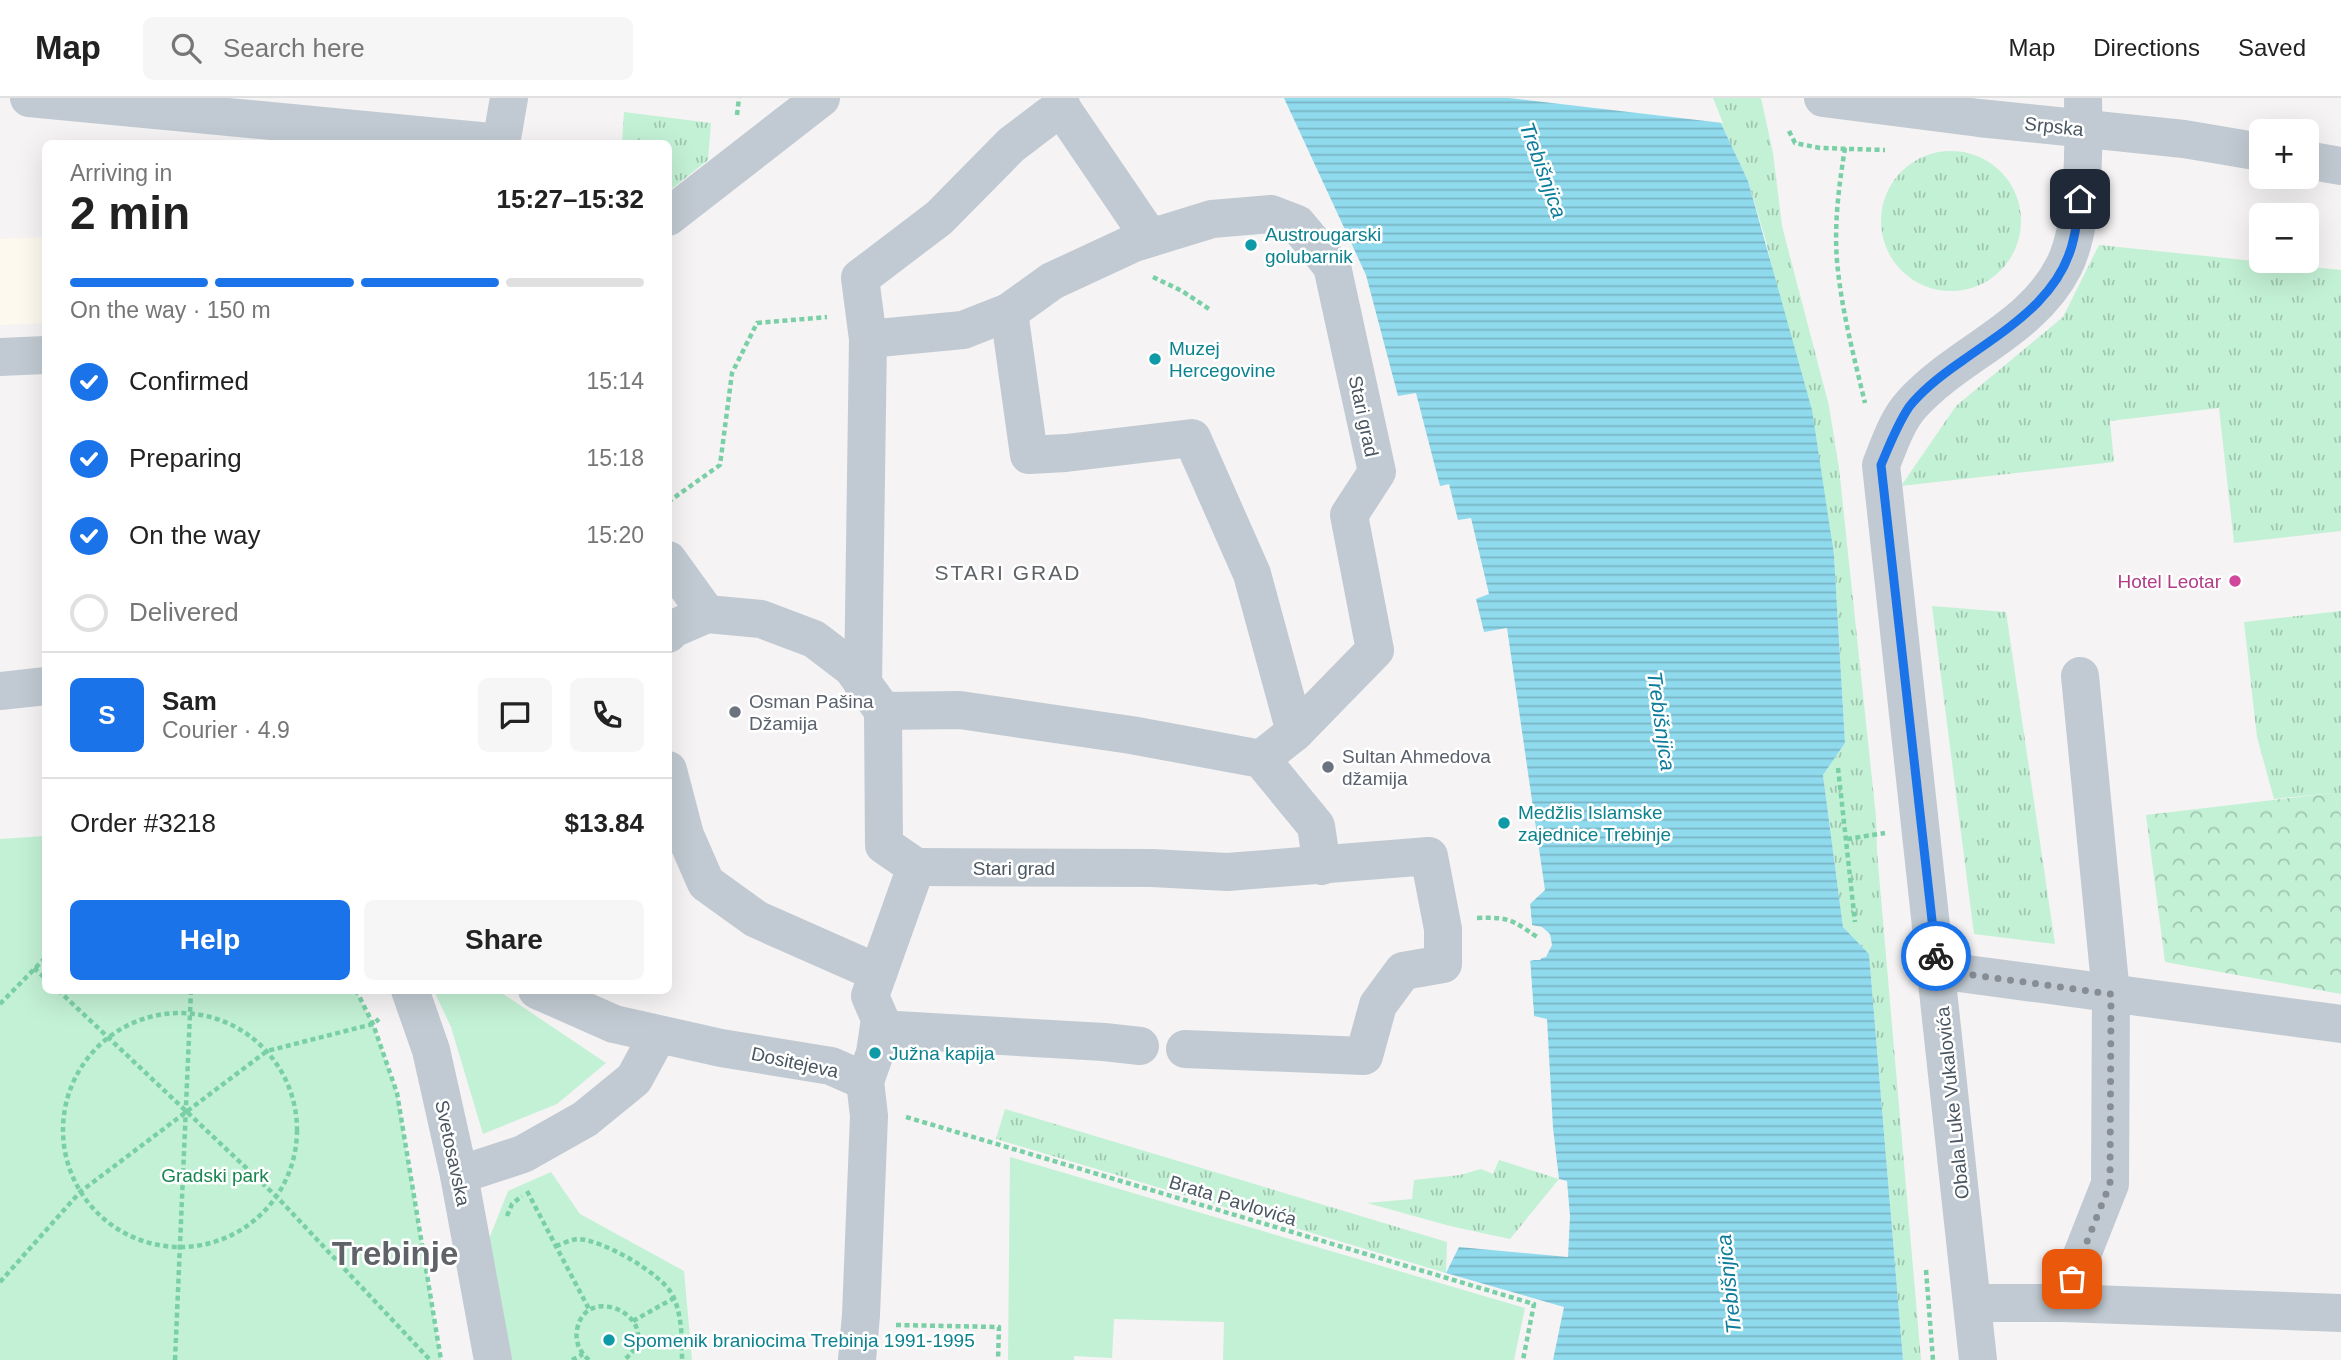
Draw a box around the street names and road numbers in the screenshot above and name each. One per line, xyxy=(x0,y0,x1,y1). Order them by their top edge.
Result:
street label: Srpska xyxy=(2023,113,2085,140)
street label: Stari grad xyxy=(1345,374,1382,459)
street label: Stari grad xyxy=(973,858,1055,879)
street label: Obala Luke Vukalovića xyxy=(1932,1005,1973,1200)
street label: Dositejeva xyxy=(749,1043,841,1082)
street label: Svetosavska xyxy=(431,1098,474,1208)
street label: Brata Pavlovića xyxy=(1167,1171,1299,1230)

